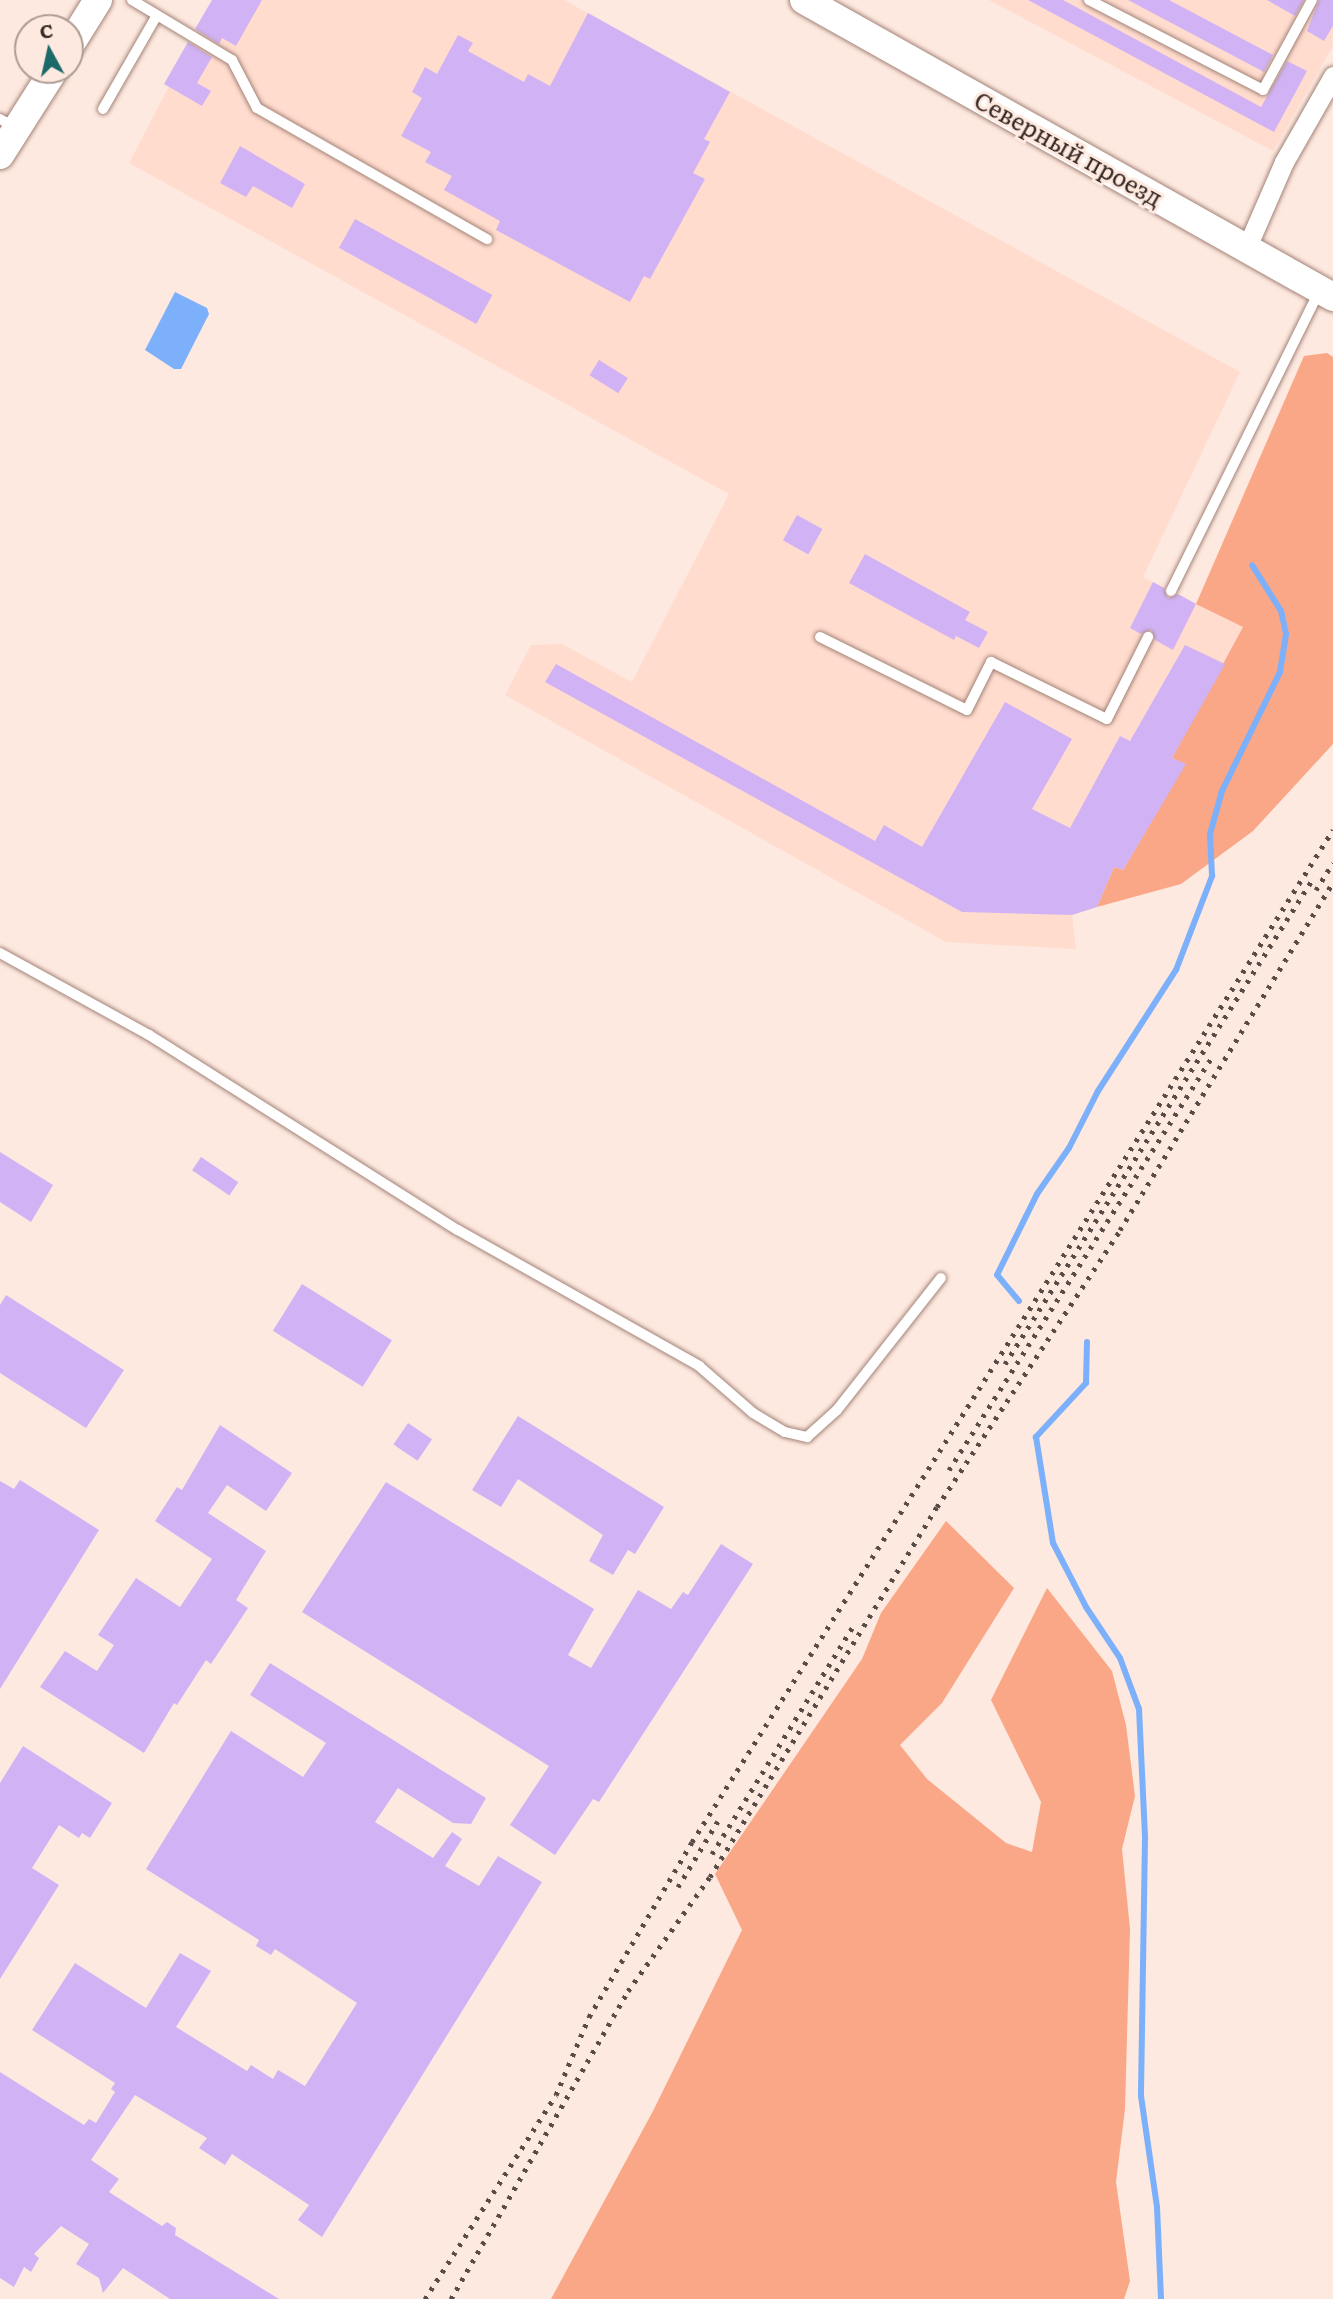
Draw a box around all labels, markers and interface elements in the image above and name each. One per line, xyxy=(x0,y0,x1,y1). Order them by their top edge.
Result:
north arrow xyxy=(14,14,84,84)
text: С xyxy=(38,15,55,45)
street label: Северный проезд xyxy=(970,84,1168,212)

